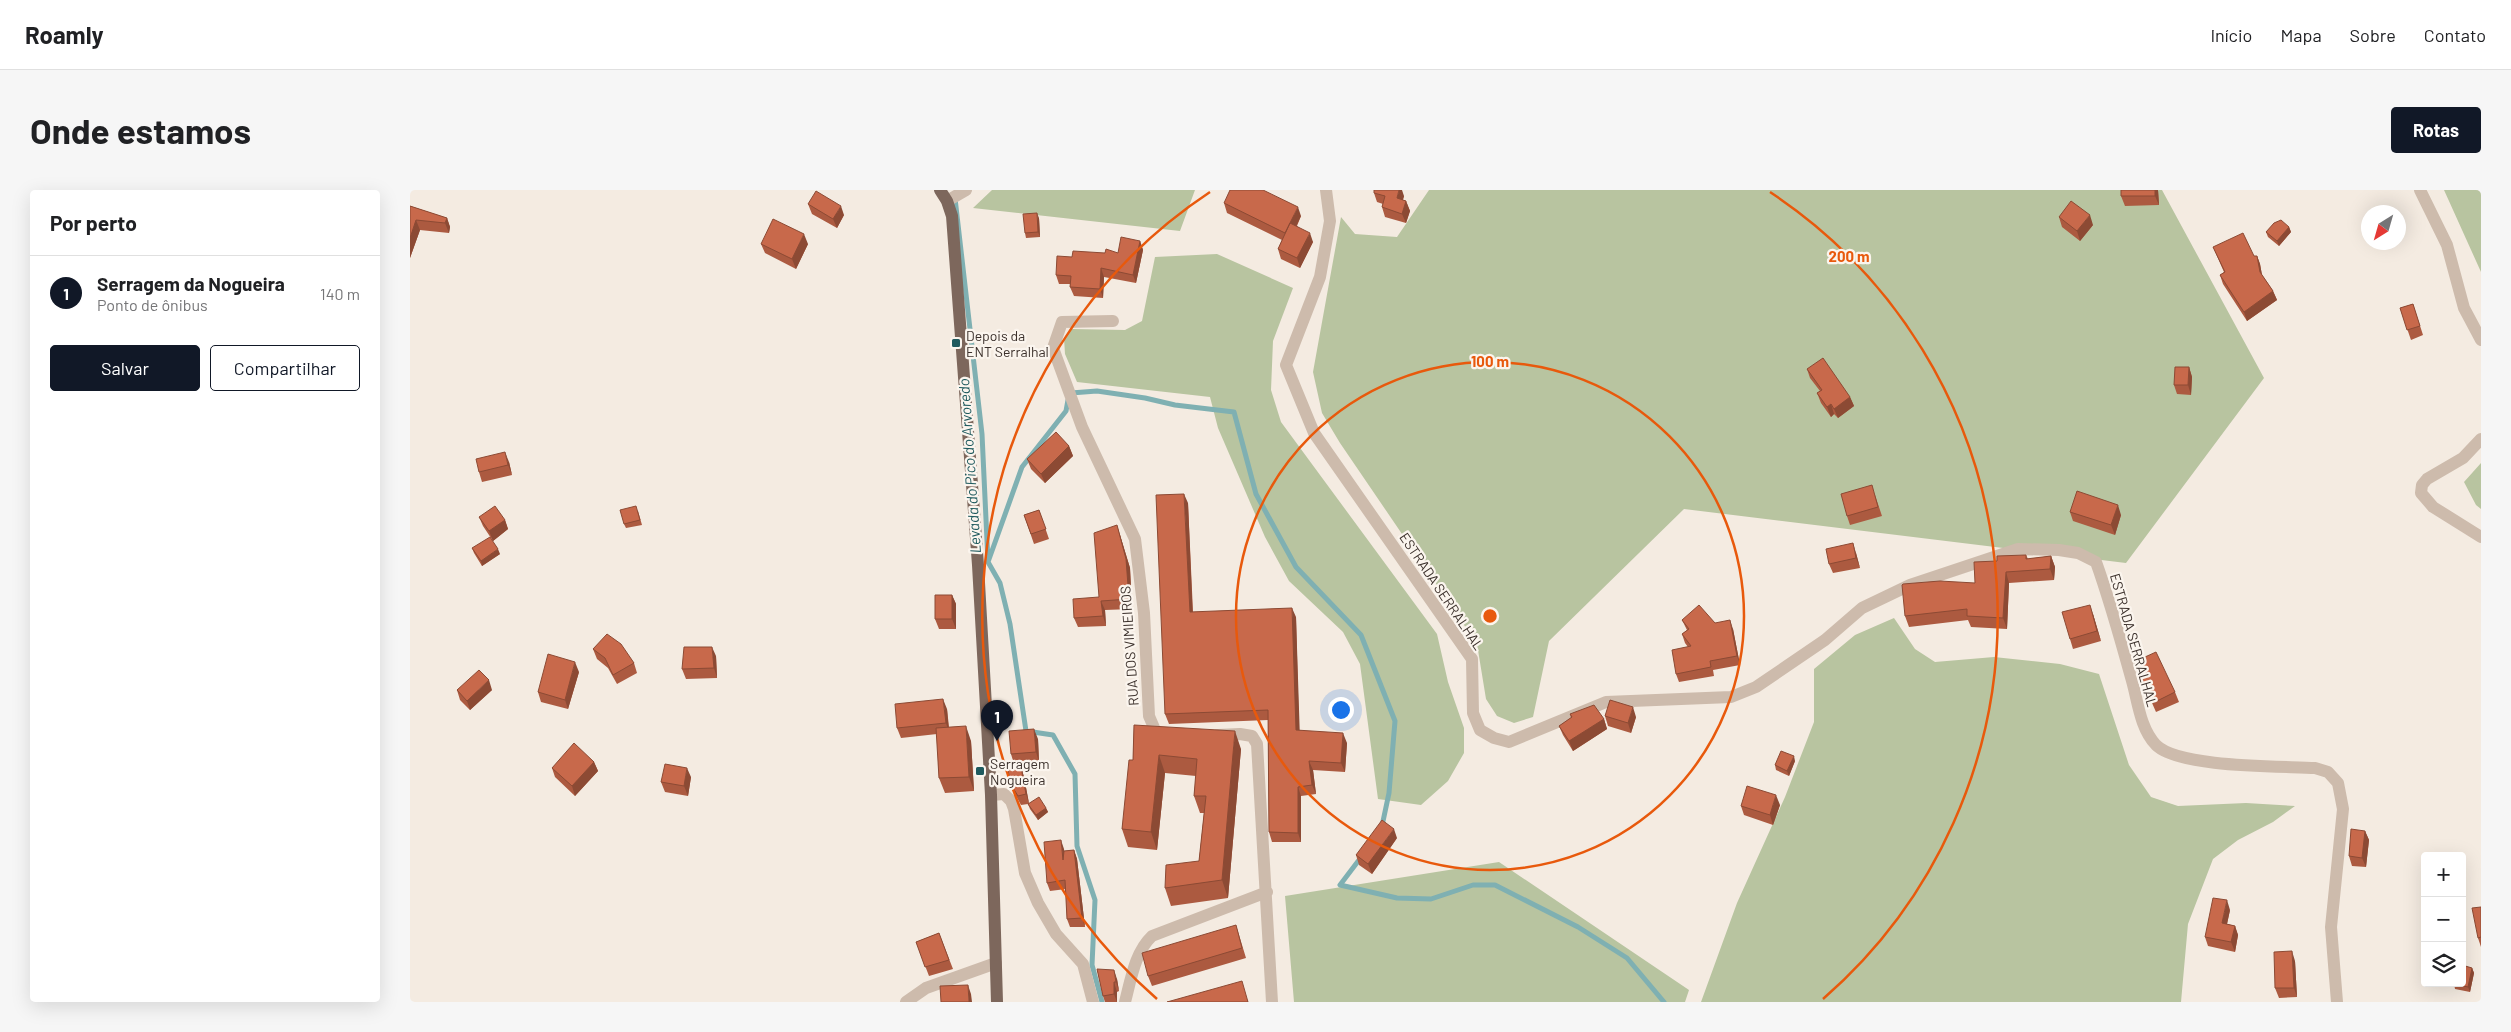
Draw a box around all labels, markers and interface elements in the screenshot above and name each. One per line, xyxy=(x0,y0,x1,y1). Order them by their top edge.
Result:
text: Roamly xyxy=(25,20,104,49)
text: Início xyxy=(2210,24,2252,46)
text: Mapa xyxy=(2280,24,2322,46)
text: Sobre xyxy=(2350,24,2396,46)
text: Contato xyxy=(2424,24,2486,46)
button: Rotas xyxy=(2391,107,2481,153)
text: Onde estamos xyxy=(30,109,251,151)
north arrow xyxy=(2361,205,2406,250)
text: Por perto xyxy=(50,210,137,235)
text: 200 m xyxy=(1828,247,1870,265)
text: Serragem da Nogueira xyxy=(97,272,285,295)
text: 1 xyxy=(63,284,69,303)
text: 140 m xyxy=(320,284,360,303)
text: Ponto de ônibus xyxy=(97,295,208,314)
place label: Depois da ENT Serralhal xyxy=(966,327,1049,360)
marker: Depois da ENT Serralhal xyxy=(950,337,962,349)
button: Salvar xyxy=(50,345,200,391)
button: Compartilhar xyxy=(210,345,360,391)
text: 100 m xyxy=(1471,352,1509,370)
water label: Levada do Pico do Arvoredo xyxy=(954,378,984,554)
street label: ESTRADA SERRALHAL xyxy=(1396,529,1488,653)
street label: ESTRADA SERRALHAL xyxy=(2107,571,2161,709)
street label: RUA DOS VIMIEIROS xyxy=(1116,585,1142,707)
centre of rings xyxy=(1481,607,1499,625)
your location xyxy=(1328,697,1354,723)
pin: 1 xyxy=(981,700,1013,741)
place label: Serragem Nogueira xyxy=(990,755,1050,788)
marker: Serragem Nogueira xyxy=(974,765,986,777)
map controls xyxy=(2421,852,2466,987)
button: + xyxy=(2421,852,2466,897)
button: − xyxy=(2421,897,2466,942)
button: layers xyxy=(2421,942,2466,987)

